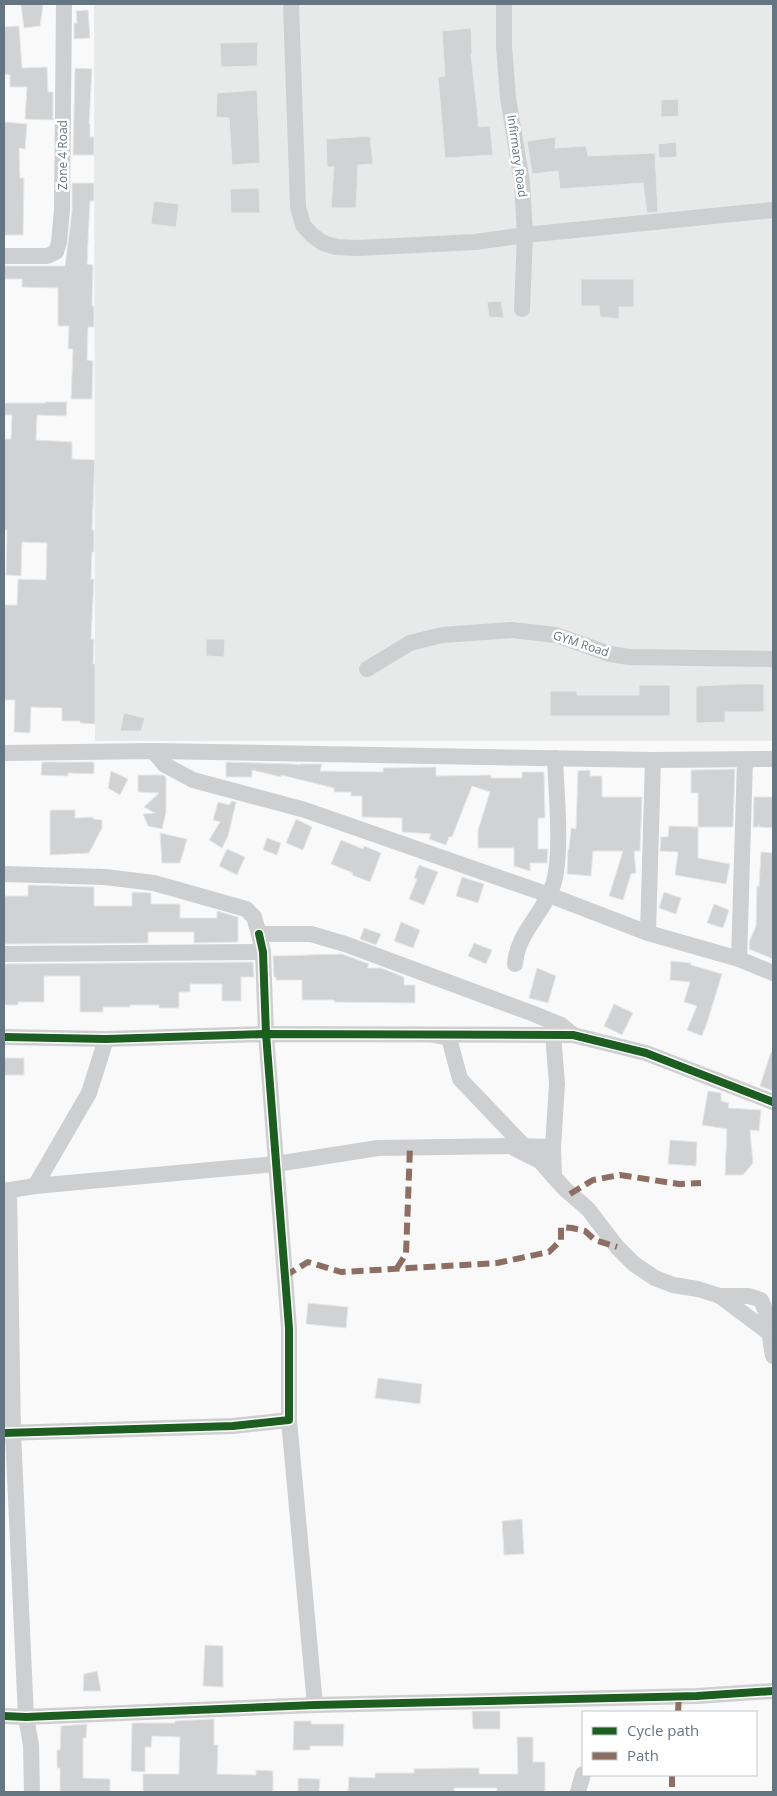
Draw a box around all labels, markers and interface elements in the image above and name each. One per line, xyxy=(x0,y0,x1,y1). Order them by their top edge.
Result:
street label: Infirmary Road xyxy=(503,114,532,198)
street label: Zone 4 Road xyxy=(54,120,71,190)
street label: GYM Road xyxy=(551,626,611,661)
legend xyxy=(582,1711,757,1776)
text: Cycle path xyxy=(627,1720,699,1740)
text: Path xyxy=(627,1745,659,1765)

